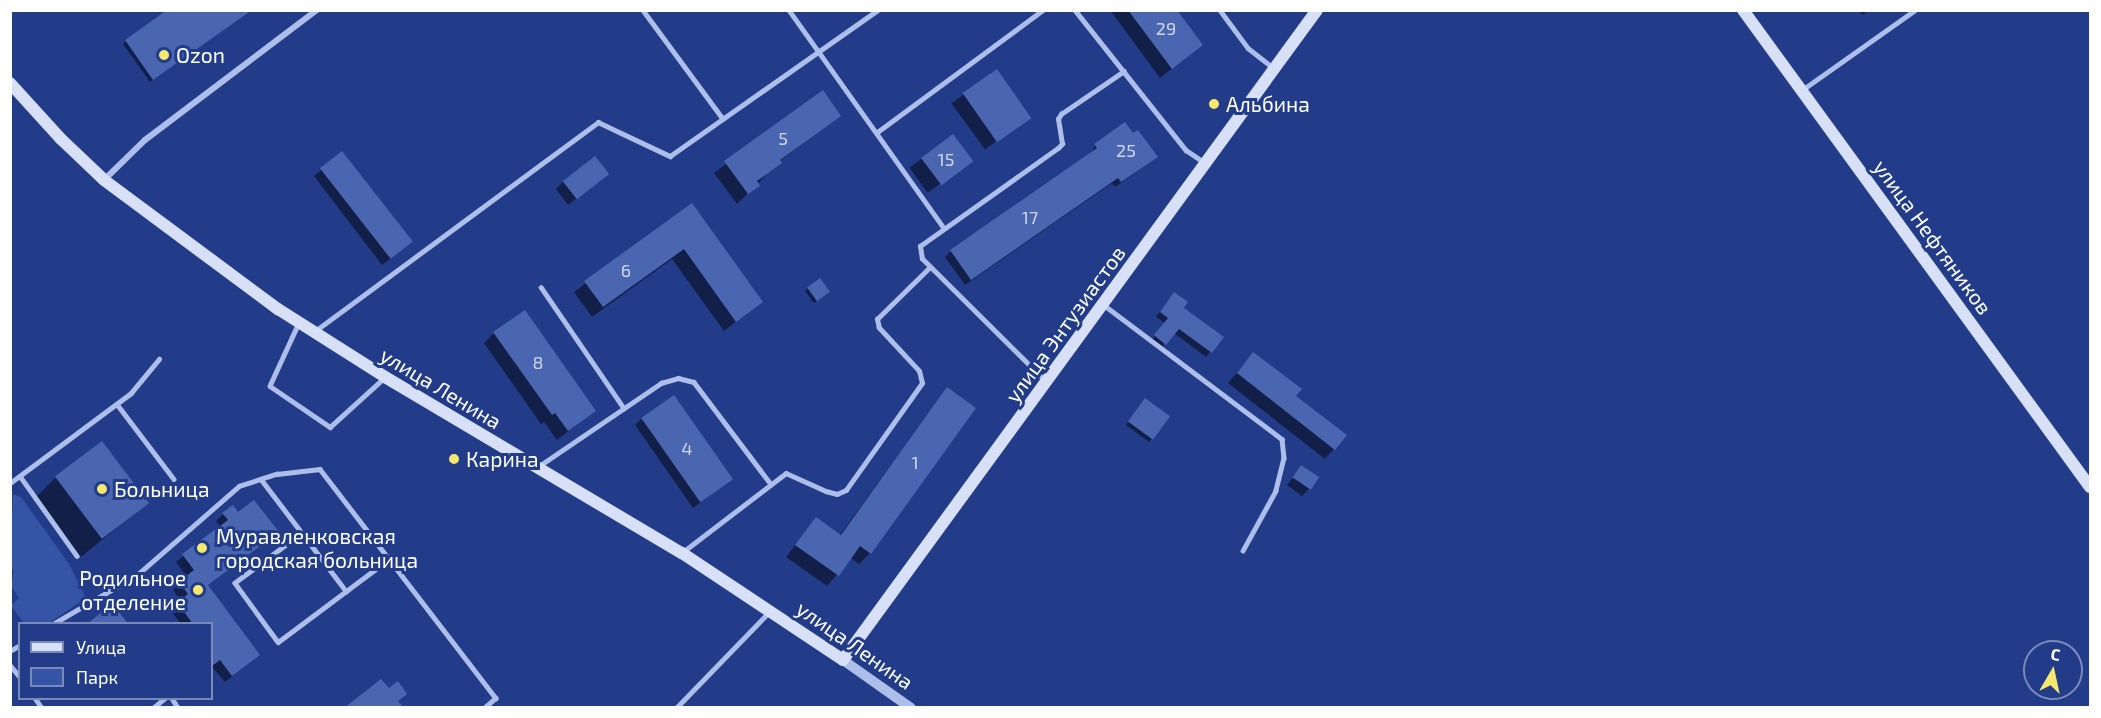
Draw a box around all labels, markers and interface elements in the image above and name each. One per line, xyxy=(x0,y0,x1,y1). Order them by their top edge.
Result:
house number: 29 xyxy=(1156,17,1176,39)
place label: Ozon xyxy=(176,42,225,68)
marker: Ozon xyxy=(157,48,171,62)
place label: Альбина xyxy=(1226,91,1310,117)
marker: Альбина xyxy=(1207,97,1221,111)
house number: 5 xyxy=(778,127,788,149)
house number: 25 xyxy=(1116,139,1136,161)
house number: 15 xyxy=(938,148,954,170)
street label: улица Нефтяников xyxy=(1868,155,1998,319)
house number: 17 xyxy=(1022,206,1038,228)
street label: улица Энтузиастов xyxy=(1000,241,1130,407)
house number: 6 xyxy=(621,259,631,281)
street label: улица Ленина xyxy=(376,342,506,434)
house number: 8 xyxy=(533,351,543,373)
house number: 4 xyxy=(681,437,693,459)
place label: Карина xyxy=(466,446,539,472)
house number: 1 xyxy=(911,451,919,473)
marker: Карина xyxy=(447,452,461,466)
place label: Больница xyxy=(114,476,210,502)
marker: Больница xyxy=(95,482,109,496)
place label: Муравленковская городская больница xyxy=(216,523,418,573)
marker: Муравленковская городская больница xyxy=(193,539,211,557)
place label: Родильное отделение xyxy=(79,565,186,615)
marker: Родильное отделение xyxy=(191,583,205,597)
street label: улица Ленина xyxy=(792,595,918,695)
legend xyxy=(18,622,213,700)
text: Улица xyxy=(76,636,126,658)
north arrow xyxy=(2023,640,2083,700)
text: С xyxy=(2049,644,2062,664)
text: Парк xyxy=(76,666,118,688)

